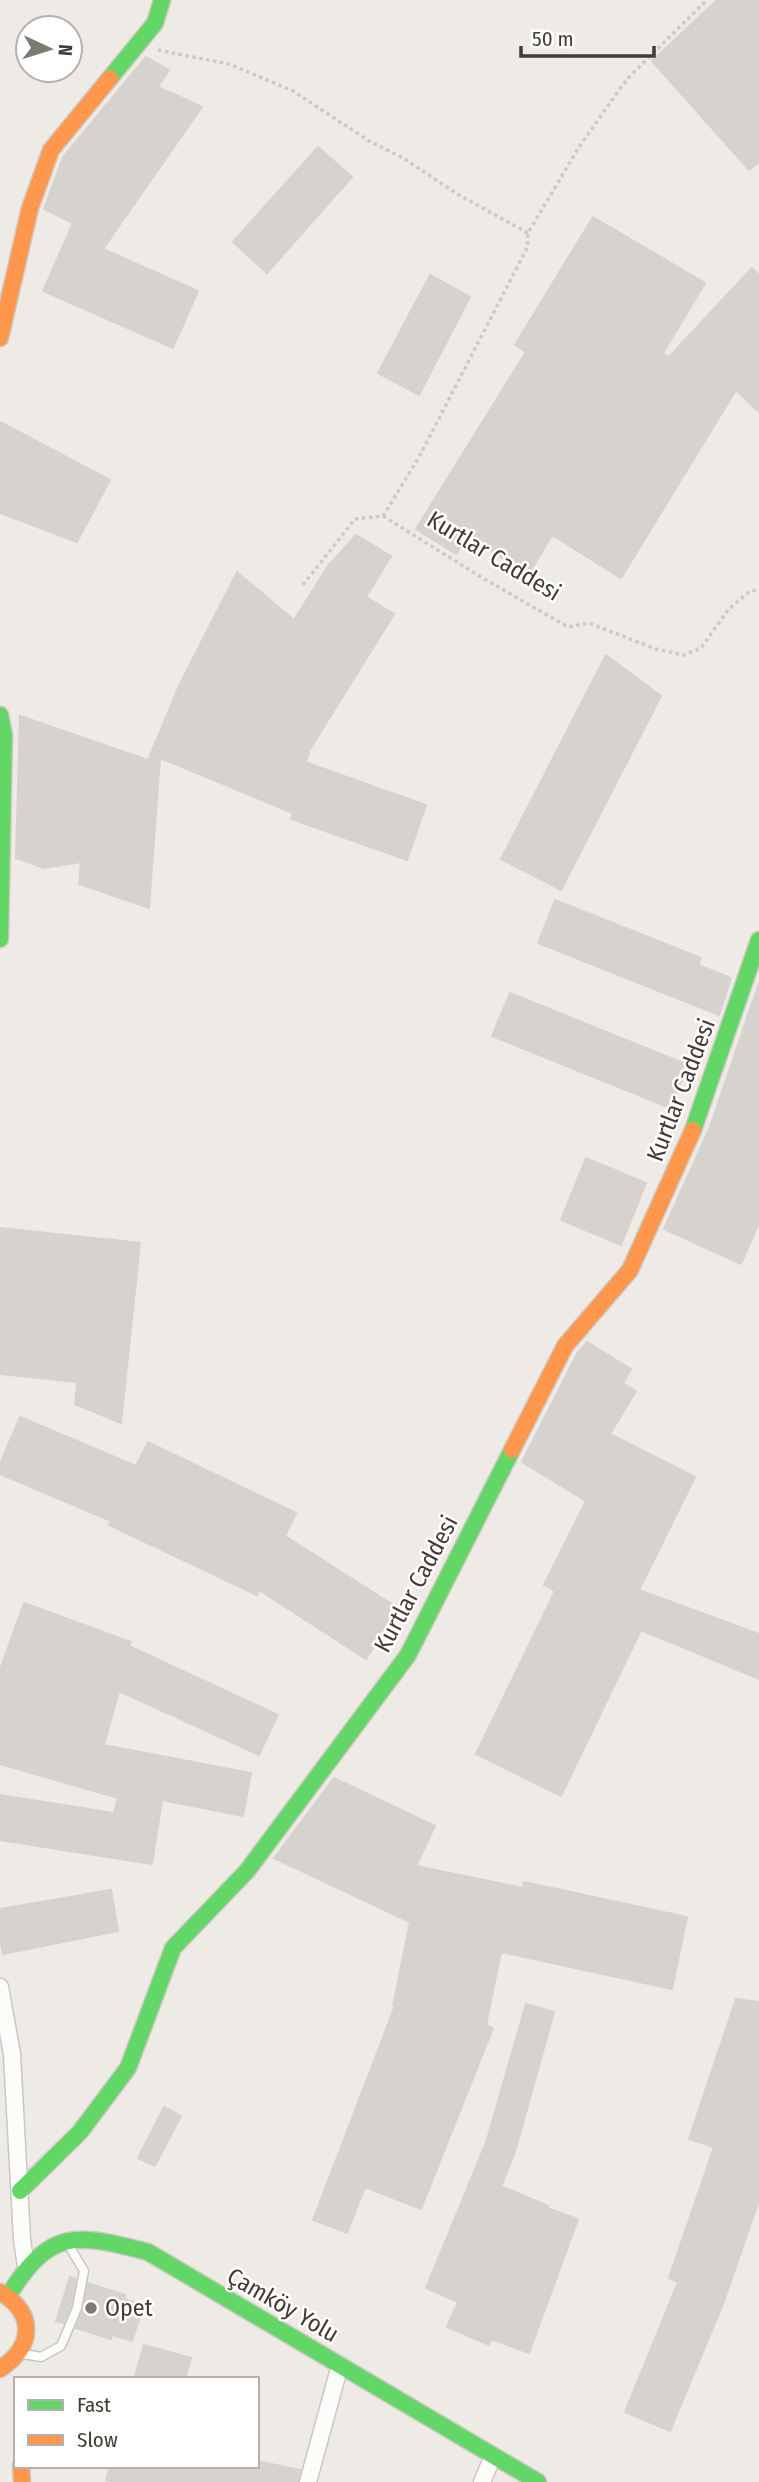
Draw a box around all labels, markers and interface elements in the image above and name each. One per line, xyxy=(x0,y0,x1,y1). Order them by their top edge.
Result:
north arrow xyxy=(14,14,84,84)
scale bar xyxy=(521,14,654,58)
text: 50 m xyxy=(532,26,574,52)
text: N xyxy=(54,44,77,57)
street label: Kurtlar Caddesi xyxy=(422,505,566,607)
street label: Kurtlar Caddesi xyxy=(641,1015,721,1165)
street label: Kurtlar Caddesi xyxy=(368,1511,464,1657)
street label: Çamköy Yolu xyxy=(222,2262,344,2348)
place label: Opet xyxy=(105,2294,153,2322)
marker: Opet xyxy=(83,2300,99,2316)
legend xyxy=(14,2377,259,2468)
text: Fast xyxy=(77,2392,111,2418)
text: Slow xyxy=(77,2427,118,2453)

